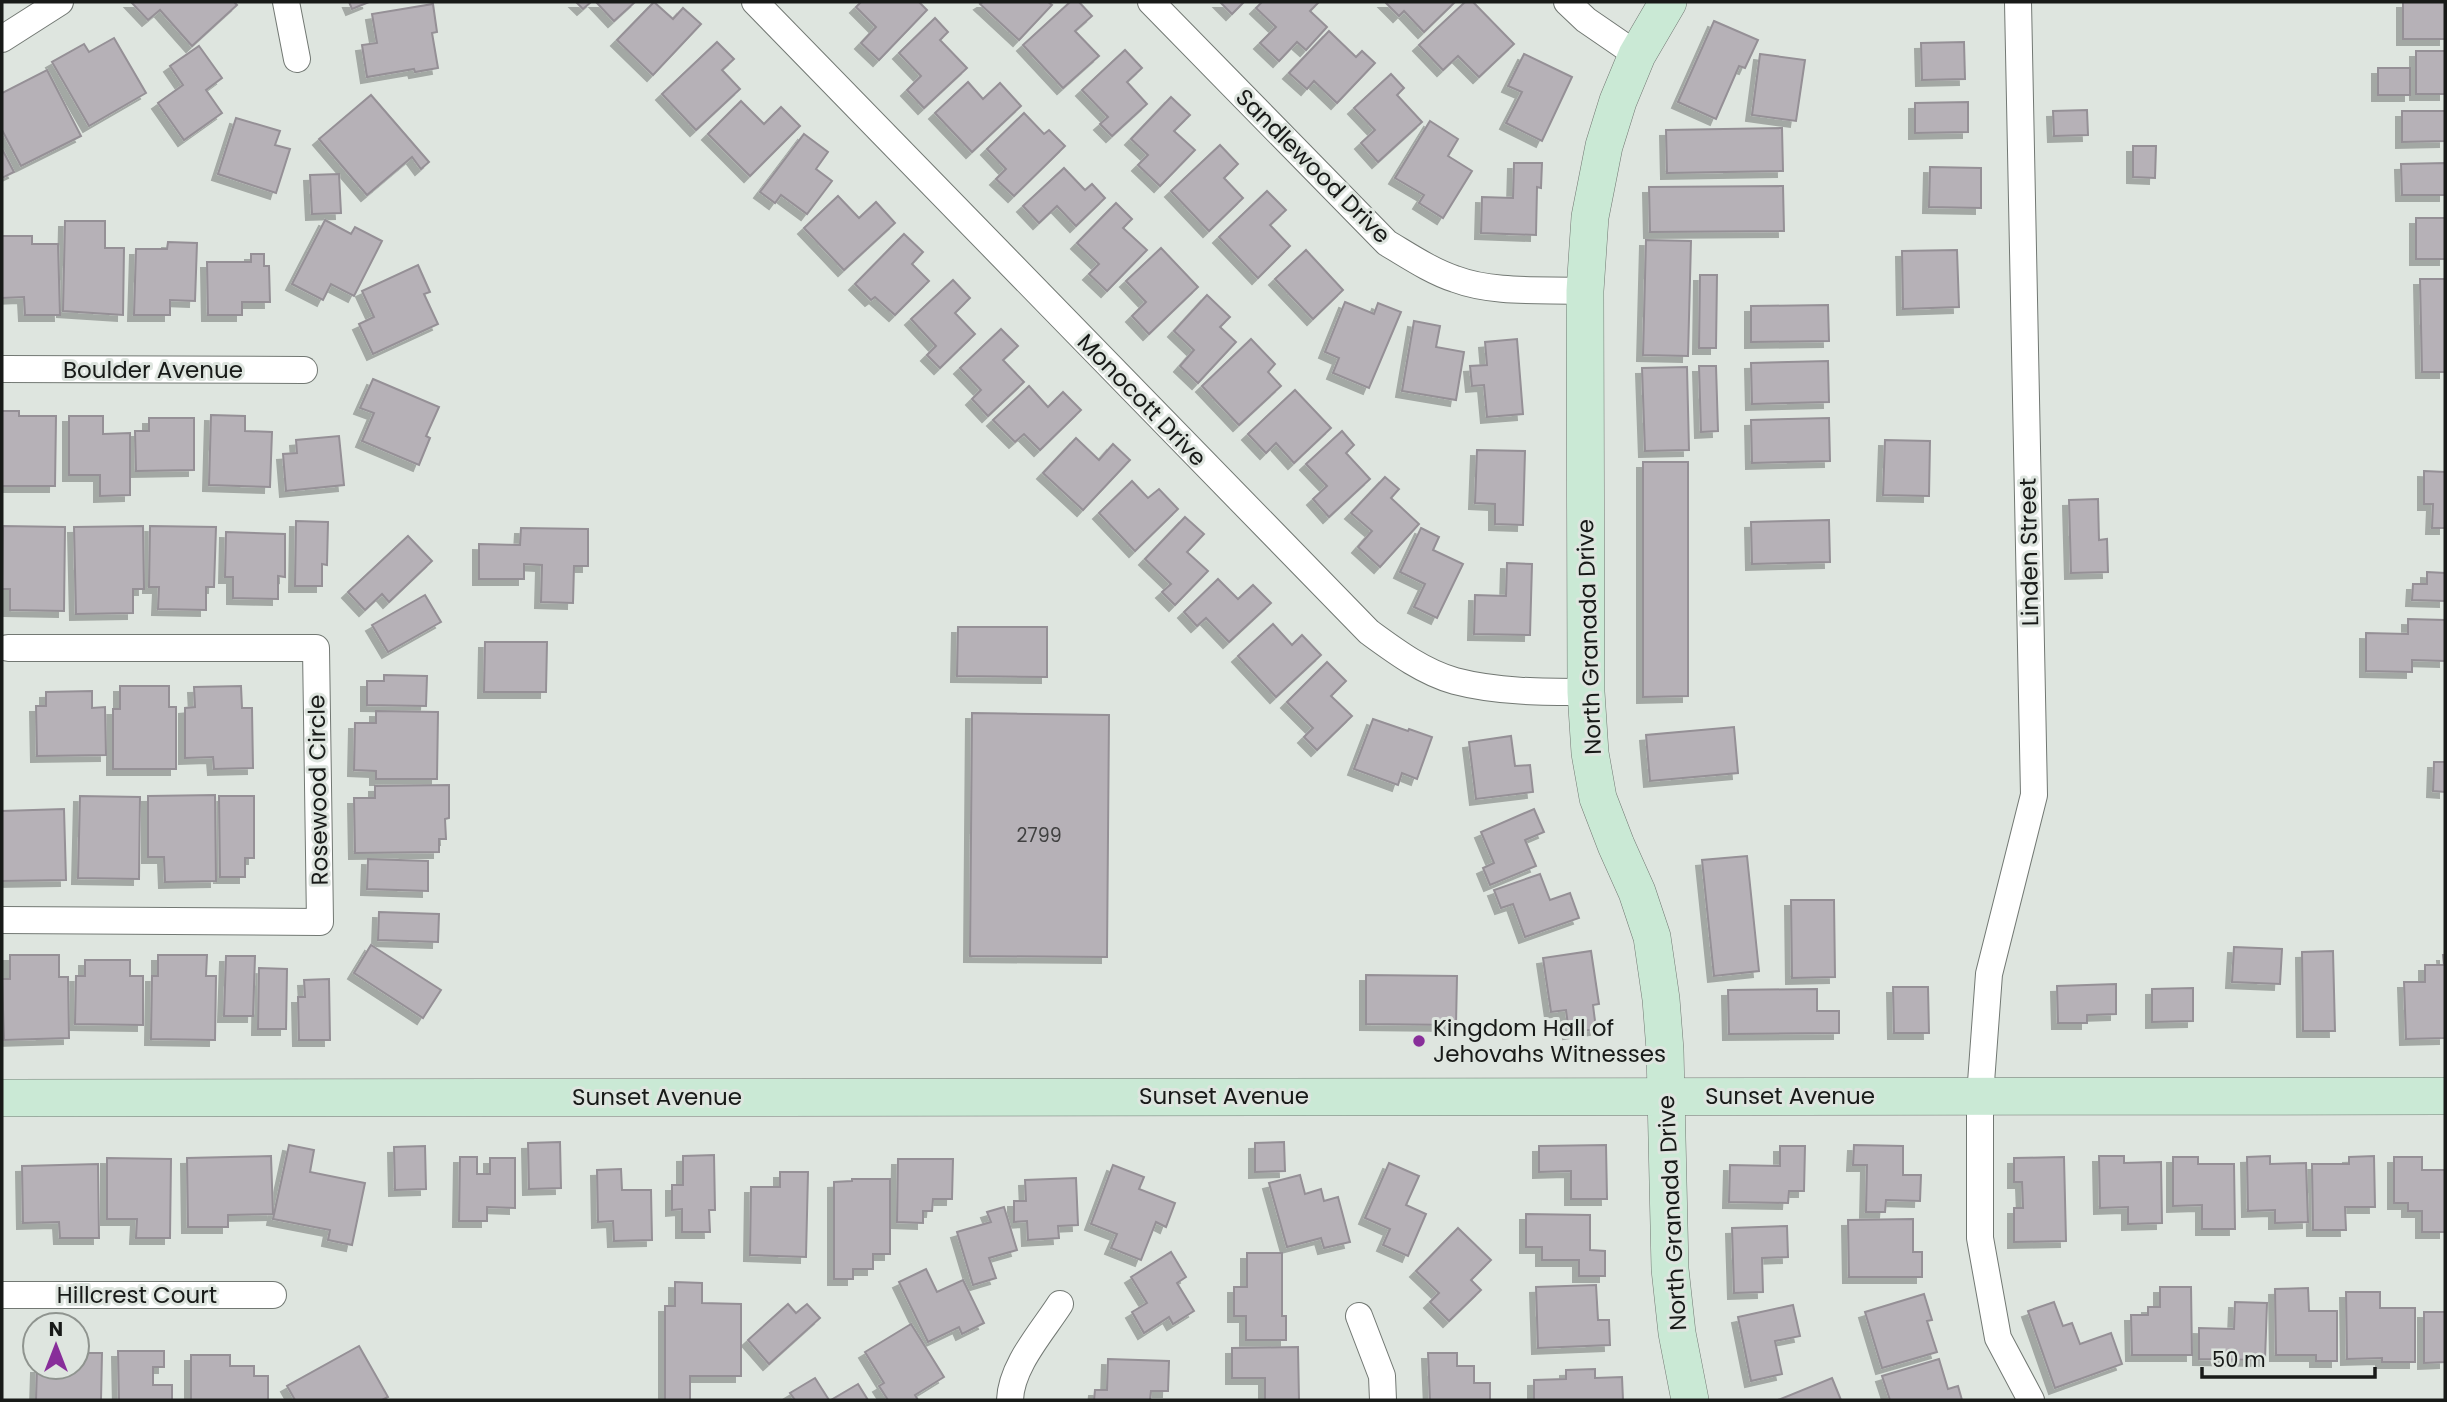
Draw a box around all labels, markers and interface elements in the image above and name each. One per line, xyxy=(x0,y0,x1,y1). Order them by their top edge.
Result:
street label: Sandlewood Drive xyxy=(1229,82,1397,250)
street label: Monocott Drive xyxy=(1070,327,1214,473)
street label: Boulder Avenue xyxy=(63,354,243,386)
street label: Linden Street xyxy=(2012,478,2046,626)
street label: North Granada Drive xyxy=(1569,519,1609,755)
street label: Rosewood Circle xyxy=(300,694,336,886)
house number: 2799 xyxy=(1016,822,1062,849)
place label: Kingdom Hall of Jehovahs Witnesses xyxy=(1433,1012,1666,1070)
marker: Kingdom Hall of Jehovahs Witnesses xyxy=(1411,1033,1427,1049)
street label: Sunset Avenue xyxy=(1139,1080,1309,1112)
street label: Sunset Avenue xyxy=(1705,1080,1875,1112)
street label: Sunset Avenue xyxy=(572,1081,742,1113)
street label: North Granada Drive xyxy=(1650,1094,1694,1332)
street label: Hillcrest Court xyxy=(57,1279,217,1311)
north arrow xyxy=(21,1311,91,1381)
text: N xyxy=(49,1316,63,1343)
scale bar xyxy=(2202,1336,2375,1380)
text: 50 m xyxy=(2212,1345,2266,1374)

